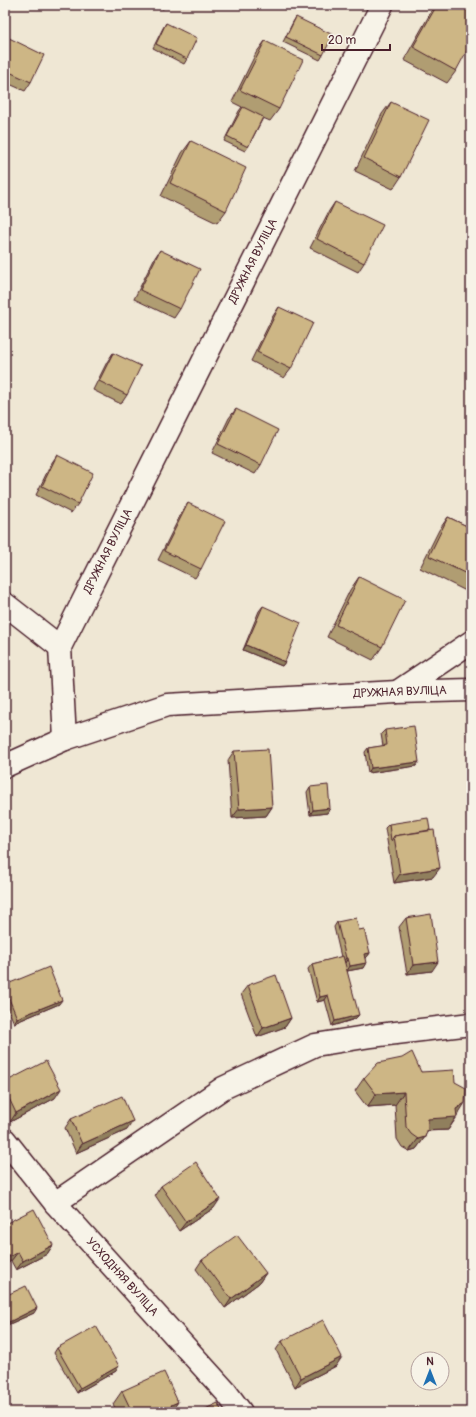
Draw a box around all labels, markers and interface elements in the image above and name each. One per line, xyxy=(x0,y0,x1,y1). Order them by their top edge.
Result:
scale bar xyxy=(322,26,390,52)
text: 20 m xyxy=(328,33,357,48)
street label: ДРУЖНАЯ ВУЛІЦА xyxy=(225,216,281,307)
street label: ДРУЖНАЯ ВУЛІЦА xyxy=(80,506,136,597)
street label: ДРУЖНАЯ ВУЛІЦА xyxy=(352,683,447,701)
street label: УСХОДНЯЯ ВУЛІЦА xyxy=(83,1235,161,1320)
north arrow xyxy=(410,1351,450,1391)
text: N xyxy=(426,1355,434,1368)

